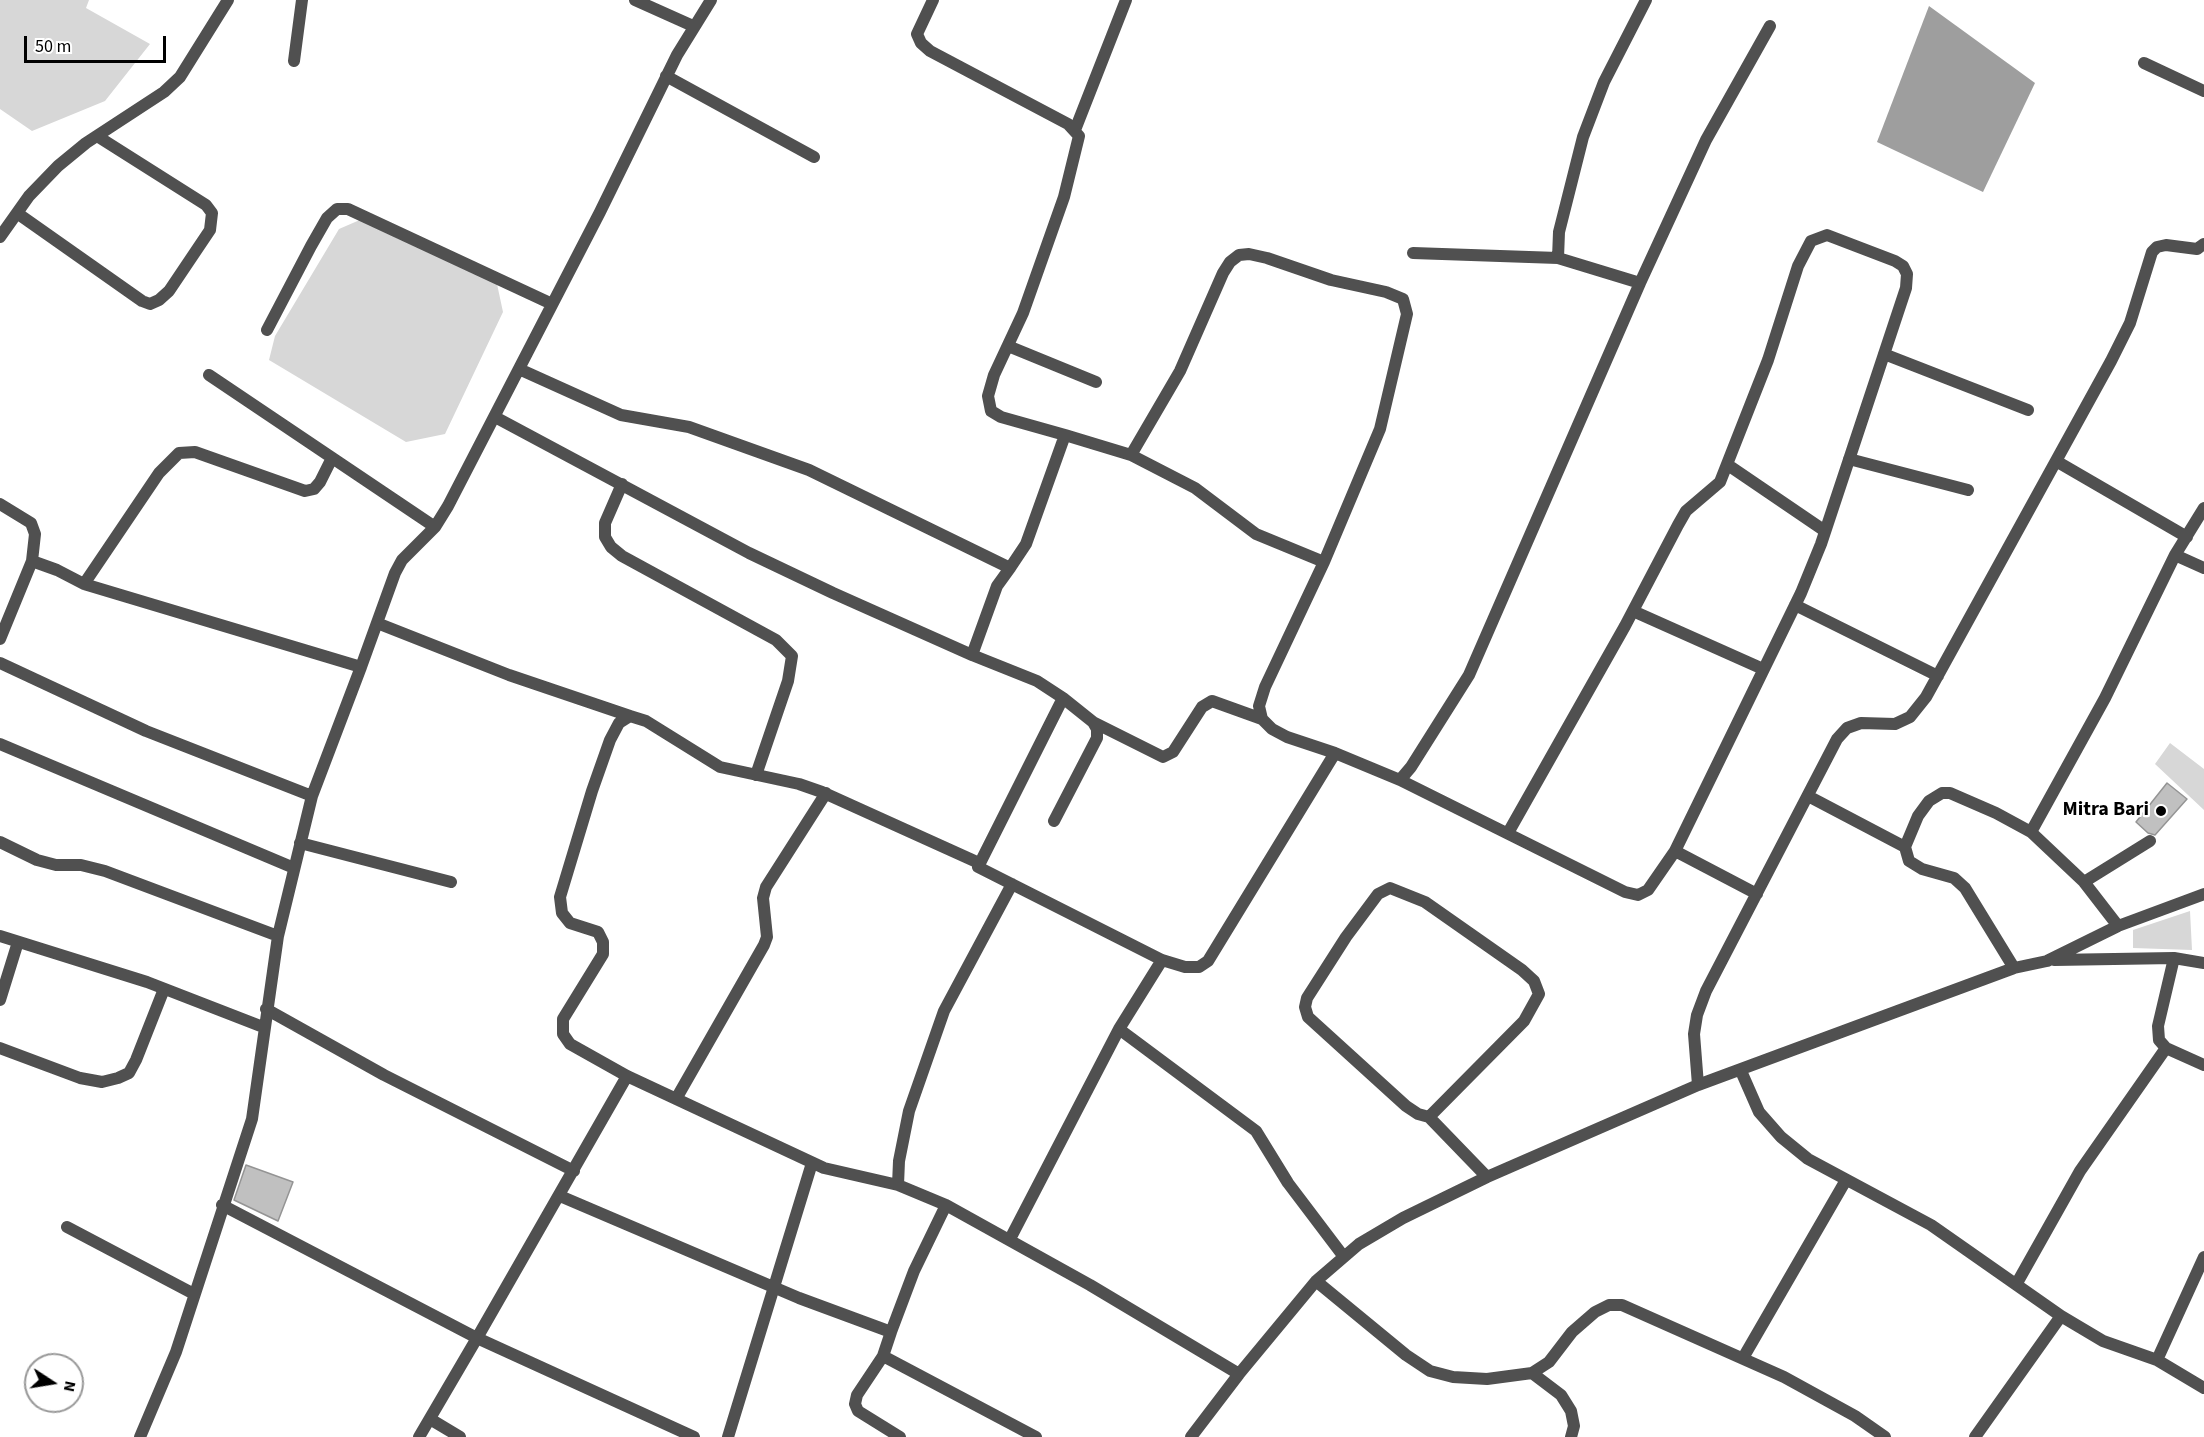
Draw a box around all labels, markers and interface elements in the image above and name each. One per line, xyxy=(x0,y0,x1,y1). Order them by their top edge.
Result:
scale bar xyxy=(27,24,170,62)
text: 50 m xyxy=(35,34,71,59)
place label: Mitra Bari xyxy=(2063,799,2149,823)
marker: Mitra Bari xyxy=(2154,804,2168,818)
north arrow xyxy=(24,1353,84,1413)
text: N xyxy=(58,1379,82,1394)

